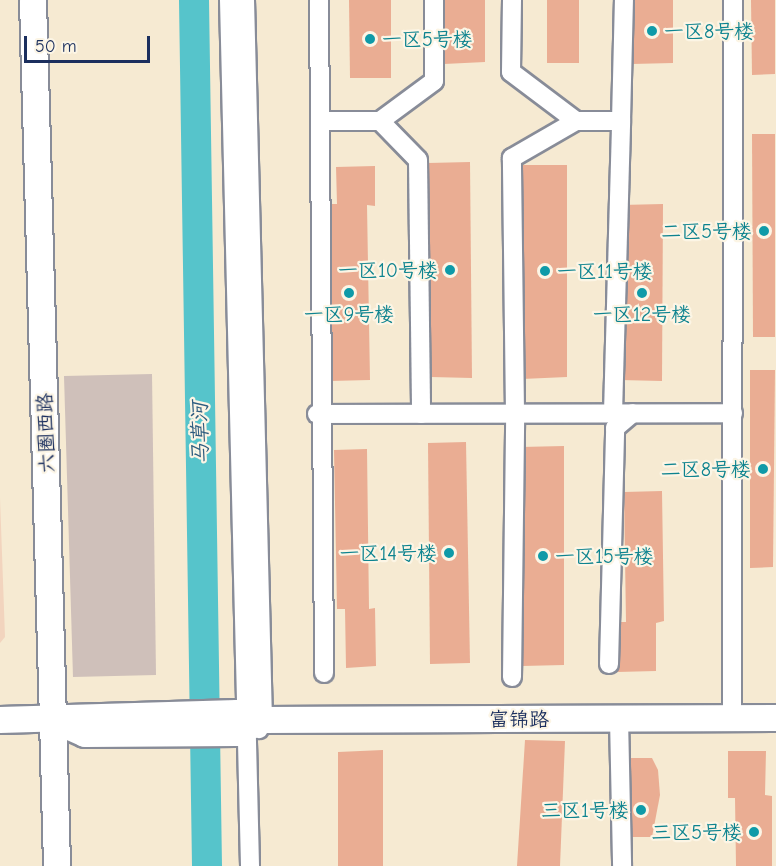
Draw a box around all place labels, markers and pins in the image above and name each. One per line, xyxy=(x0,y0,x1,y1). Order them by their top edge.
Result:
place label: 一区8号楼 xyxy=(664,19,754,43)
marker: 一区8号楼 xyxy=(645,24,659,38)
place label: 一区5号楼 xyxy=(382,27,473,51)
marker: 一区5号楼 xyxy=(363,32,377,46)
place label: 二区5号楼 xyxy=(661,219,752,243)
marker: 二区5号楼 xyxy=(757,224,771,238)
place label: 一区10号楼 xyxy=(338,258,438,282)
place label: 一区11号楼 xyxy=(557,259,653,283)
marker: 一区10号楼 xyxy=(443,263,457,277)
marker: 一区11号楼 xyxy=(538,264,552,278)
marker: 一区9号楼 xyxy=(342,286,356,300)
marker: 一区12号楼 xyxy=(635,286,649,300)
place label: 一区9号楼 xyxy=(304,302,394,326)
place label: 一区12号楼 xyxy=(593,302,691,326)
place label: 二区8号楼 xyxy=(661,457,751,481)
marker: 二区8号楼 xyxy=(756,462,770,476)
place label: 一区14号楼 xyxy=(339,541,437,565)
place label: 一区15号楼 xyxy=(555,544,654,568)
marker: 一区14号楼 xyxy=(442,546,456,560)
marker: 一区15号楼 xyxy=(536,549,550,563)
place label: 三区1号楼 xyxy=(541,798,629,822)
marker: 三区1号楼 xyxy=(634,803,648,817)
place label: 三区5号楼 xyxy=(651,820,742,844)
marker: 三区5号楼 xyxy=(747,825,761,839)

